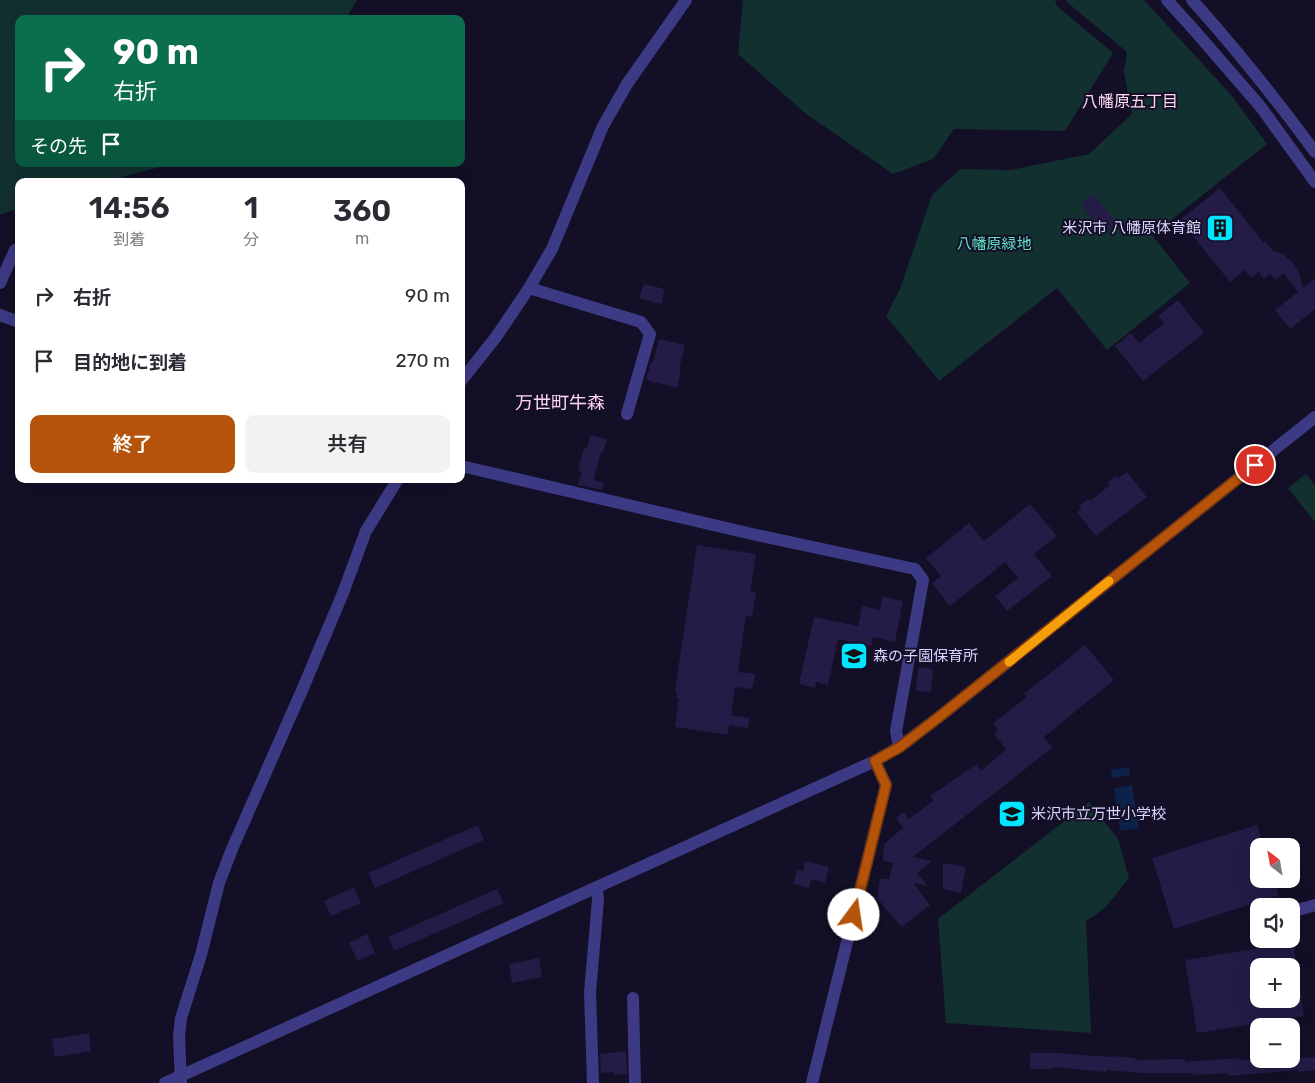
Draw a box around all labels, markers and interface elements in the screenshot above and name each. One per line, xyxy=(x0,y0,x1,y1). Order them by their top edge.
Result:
text: 90 m xyxy=(113,31,199,73)
icon: right xyxy=(30,35,95,100)
text: 右折 xyxy=(113,78,157,105)
district label: 八幡原五丁目 xyxy=(1082,92,1178,111)
icon: arrive xyxy=(97,130,125,158)
text: その先 xyxy=(30,135,87,158)
text: 14:56 xyxy=(89,190,170,226)
text: 1 xyxy=(244,190,258,226)
text: 360 xyxy=(333,193,391,229)
building icon: 米沢市 八幡原体育館 xyxy=(1205,213,1235,243)
place label: 米沢市 八幡原体育館 xyxy=(1062,219,1201,237)
text: m xyxy=(355,229,369,248)
text: 到着 xyxy=(113,230,145,249)
text: 分 xyxy=(243,230,259,249)
park label: 八幡原緑地 xyxy=(956,235,1032,253)
icon: right xyxy=(30,282,58,310)
text: 90 m xyxy=(405,284,450,307)
text: 右折 xyxy=(73,286,111,309)
icon: arrive xyxy=(30,347,58,375)
text: 270 m xyxy=(395,349,450,372)
text: 目的地に到着 xyxy=(73,351,187,374)
district label: 万世町牛森 xyxy=(515,392,605,414)
button: 終了 xyxy=(30,415,235,473)
button: 共有 xyxy=(245,415,450,473)
pin xyxy=(1234,444,1276,486)
icon: arrive xyxy=(1241,451,1269,479)
school or university icon: 森の子園保育所 xyxy=(839,641,869,671)
place label: 森の子園保育所 xyxy=(873,647,978,665)
school or university icon: 米沢市立万世小学校 xyxy=(997,799,1027,829)
place label: 米沢市立万世小学校 xyxy=(1031,805,1166,823)
north arrow xyxy=(1250,838,1300,888)
map controls xyxy=(1250,838,1300,1068)
position arrow xyxy=(827,888,879,940)
button: sound xyxy=(1250,898,1300,948)
button: + xyxy=(1250,958,1300,1008)
button: − xyxy=(1250,1018,1300,1068)

